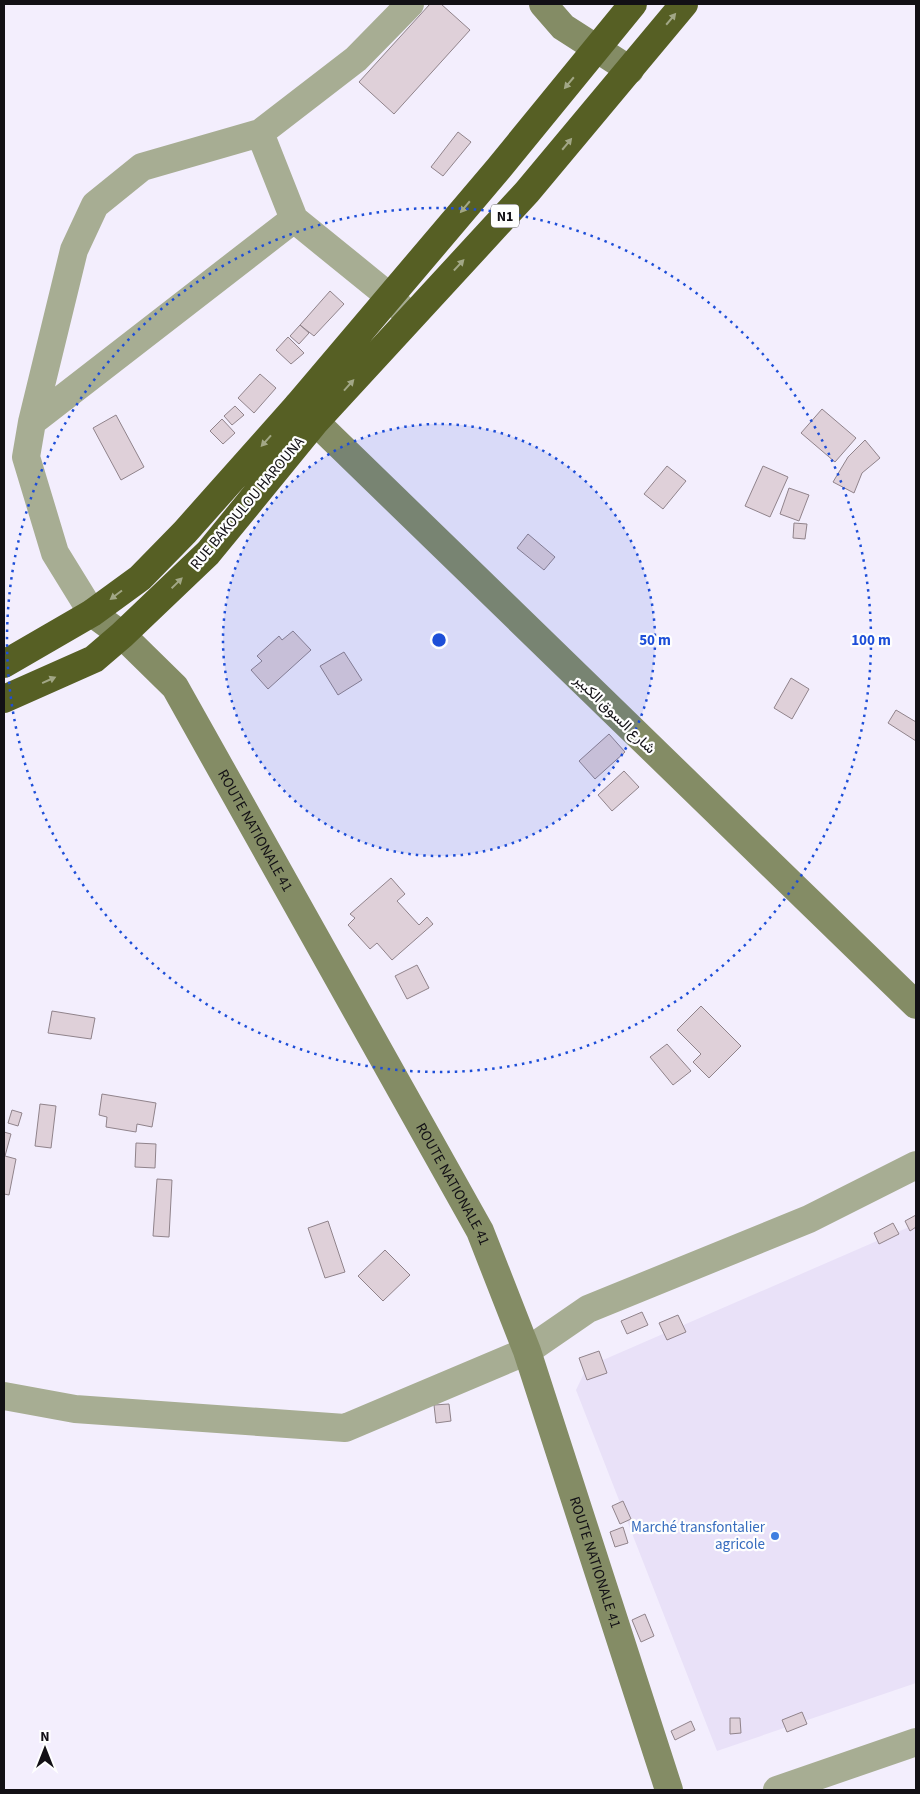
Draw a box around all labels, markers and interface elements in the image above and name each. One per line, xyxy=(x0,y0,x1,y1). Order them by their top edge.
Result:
one-way arrow xyxy=(666,13,677,26)
one-way arrow xyxy=(564,76,575,89)
one-way arrow xyxy=(562,138,573,151)
one-way arrow xyxy=(460,201,471,214)
road number: N1 xyxy=(491,205,519,228)
one-way arrow xyxy=(453,259,465,271)
one-way arrow xyxy=(343,379,355,391)
street label: RUE BAKOULOU HAROUNA xyxy=(185,432,310,574)
one-way arrow xyxy=(260,435,272,447)
one-way arrow xyxy=(170,577,182,589)
one-way arrow xyxy=(110,590,123,600)
text: 50 m xyxy=(639,630,671,651)
text: 100 m xyxy=(851,630,891,651)
centre of rings xyxy=(430,631,448,649)
street label: شارع السوق الكبير xyxy=(568,669,660,759)
one-way arrow xyxy=(42,676,56,684)
street label: ROUTE NATIONALE 41 xyxy=(212,766,298,896)
street label: ROUTE NATIONALE 41 xyxy=(410,1119,495,1249)
street label: ROUTE NATIONALE 41 xyxy=(564,1494,626,1631)
place label: Marché transfontalier agricole xyxy=(631,1517,766,1555)
marker: Marché transfontalier agricole xyxy=(769,1530,781,1542)
north arrow xyxy=(20,1724,70,1774)
text: N xyxy=(40,1727,50,1747)

